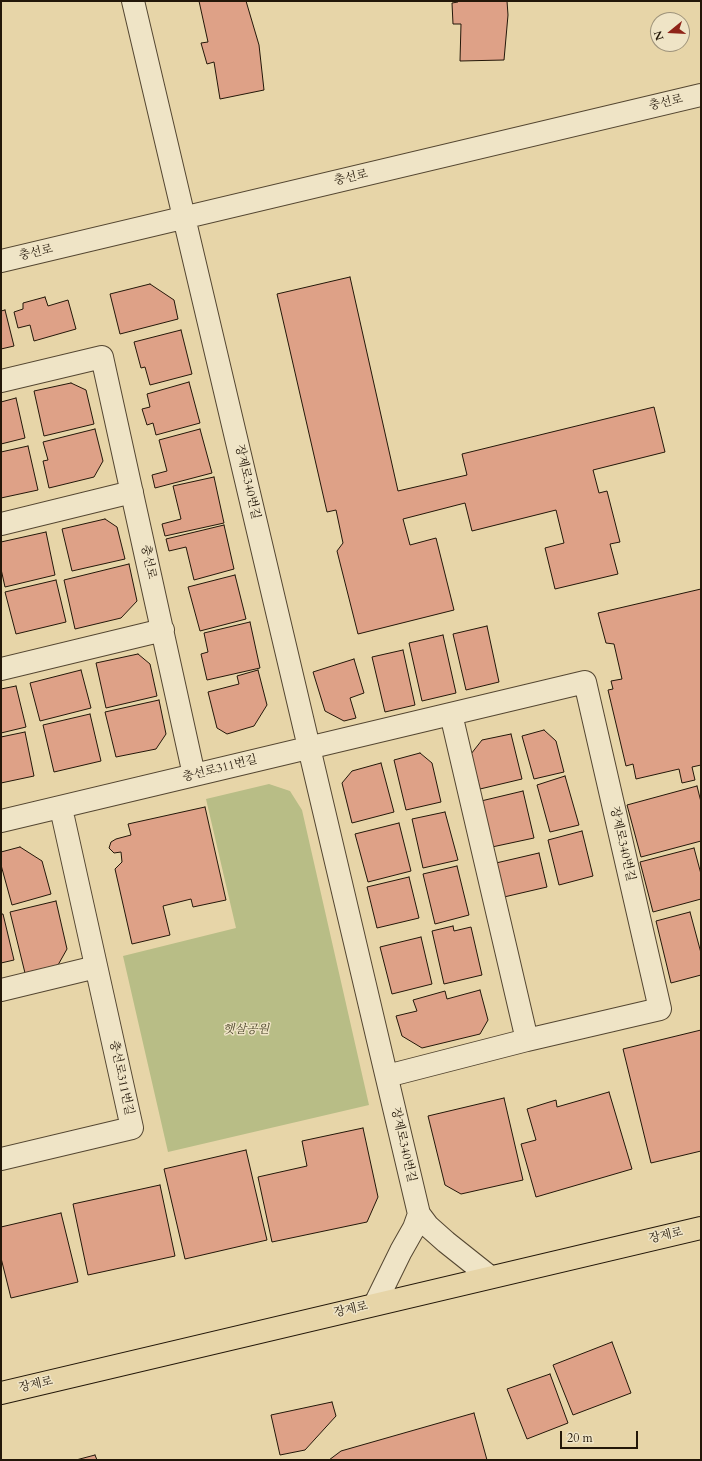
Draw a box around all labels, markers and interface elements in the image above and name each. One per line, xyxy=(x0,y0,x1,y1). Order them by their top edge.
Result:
north arrow xyxy=(650,12,690,52)
text: N xyxy=(650,29,668,42)
street label: 충선로 xyxy=(647,92,685,114)
street label: 충선로 xyxy=(332,167,370,189)
street label: 충선로 xyxy=(17,242,55,264)
street label: 장제로340번길 xyxy=(231,443,263,521)
street label: 충선로 xyxy=(137,543,159,581)
street label: 충선로311번길 xyxy=(181,753,259,785)
street label: 장제로340번길 xyxy=(606,805,638,883)
park label: 햇살공원 xyxy=(223,1023,269,1037)
street label: 충선로311번길 xyxy=(106,1039,136,1117)
street label: 장제로340번길 xyxy=(387,1106,419,1184)
street label: 장제로 xyxy=(647,1225,685,1247)
street label: 장제로 xyxy=(332,1299,370,1321)
street label: 장제로 xyxy=(17,1374,55,1396)
scale bar xyxy=(562,1423,640,1449)
text: 20 m xyxy=(567,1430,593,1446)

